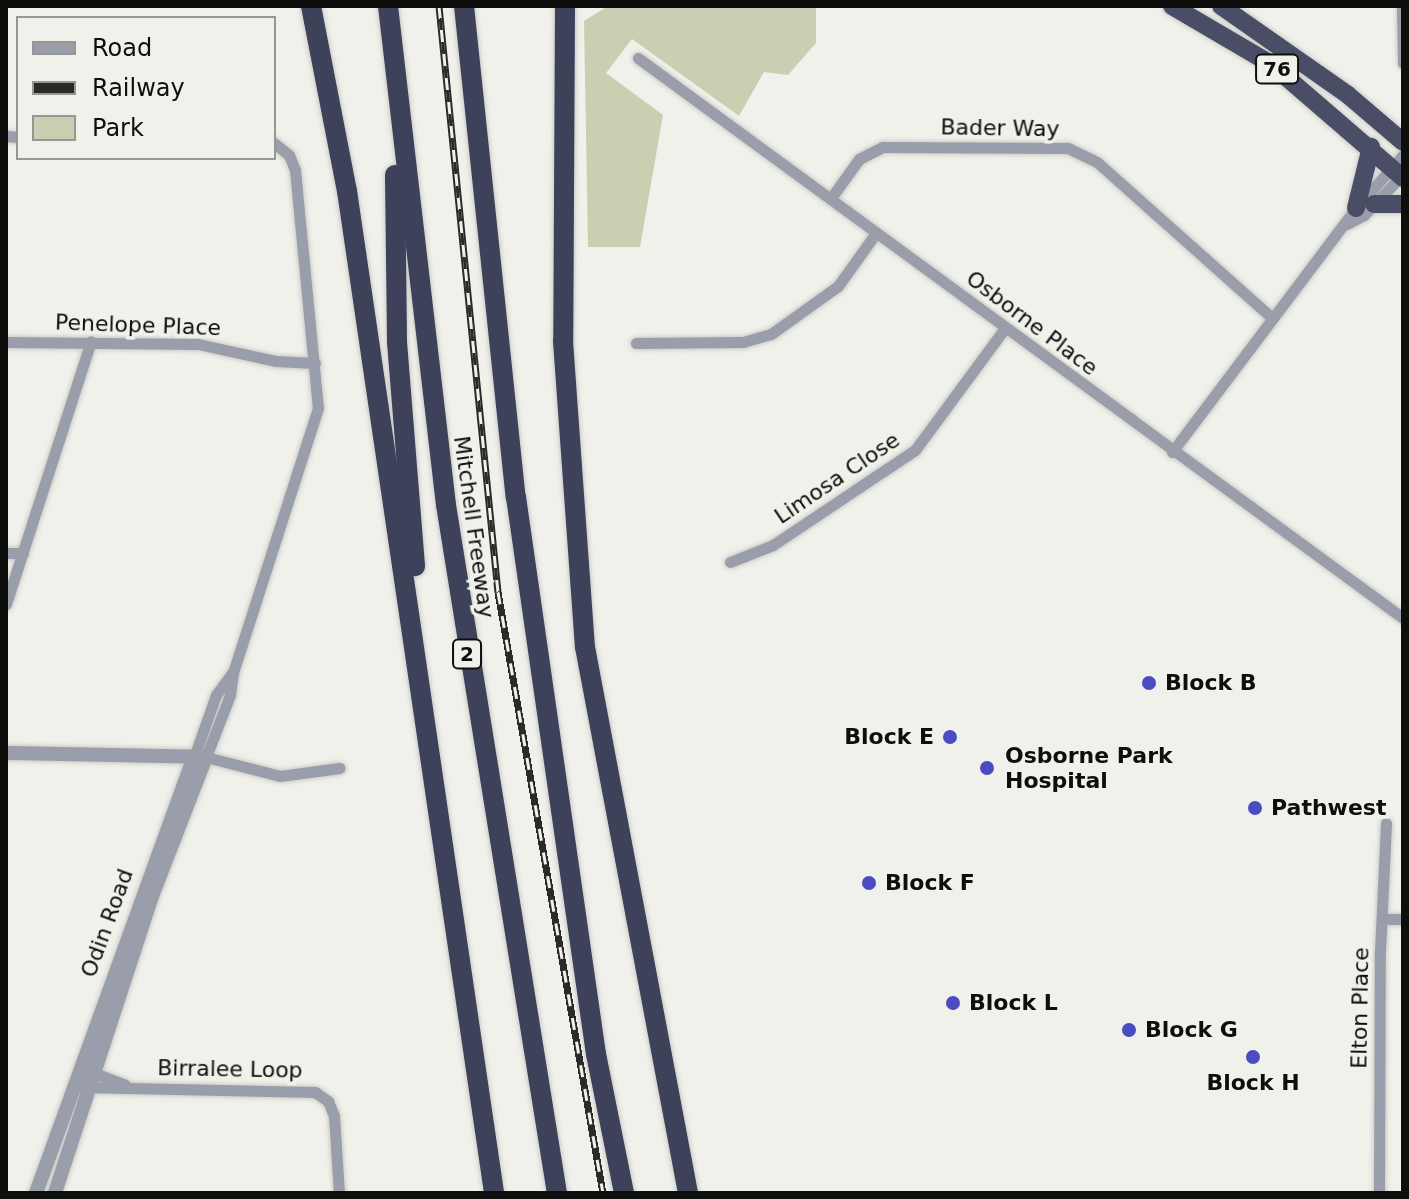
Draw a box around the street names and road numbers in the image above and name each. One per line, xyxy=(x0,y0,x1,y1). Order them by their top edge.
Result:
road number: 76 xyxy=(1255,53,1299,85)
street label: Bader Way xyxy=(940,114,1060,142)
street label: Osborne Place xyxy=(961,265,1103,381)
street label: Penelope Place xyxy=(55,309,221,341)
street label: Limosa Close xyxy=(769,426,905,530)
street label: Mitchell Freeway xyxy=(448,434,500,620)
road number: 2 xyxy=(451,638,483,670)
street label: Odin Road xyxy=(75,865,139,981)
street label: Elton Place xyxy=(1346,947,1374,1069)
street label: Birralee Loop xyxy=(157,1055,303,1083)

